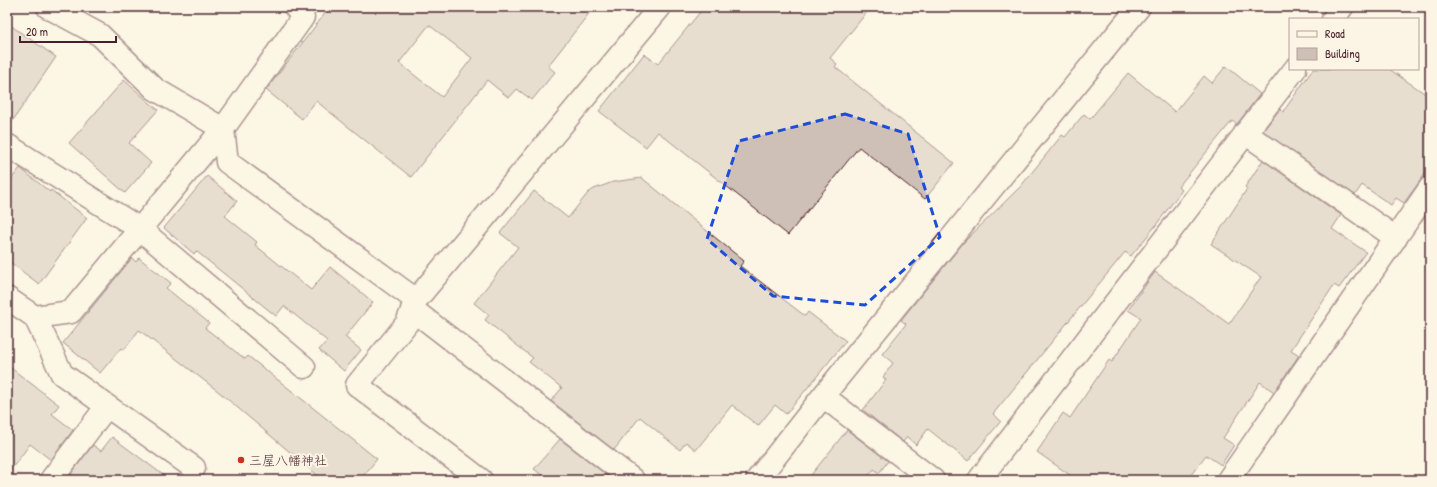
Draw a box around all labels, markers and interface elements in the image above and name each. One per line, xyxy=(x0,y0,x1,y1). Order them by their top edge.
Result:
scale bar xyxy=(20,18,116,44)
legend xyxy=(1289,18,1419,70)
text: 20 m xyxy=(26,23,48,40)
text: Road xyxy=(1325,25,1345,42)
text: Building xyxy=(1325,45,1360,62)
place label: 三屋八幡神社 xyxy=(249,451,327,469)
marker: 三屋八幡神社 xyxy=(236,455,246,465)

